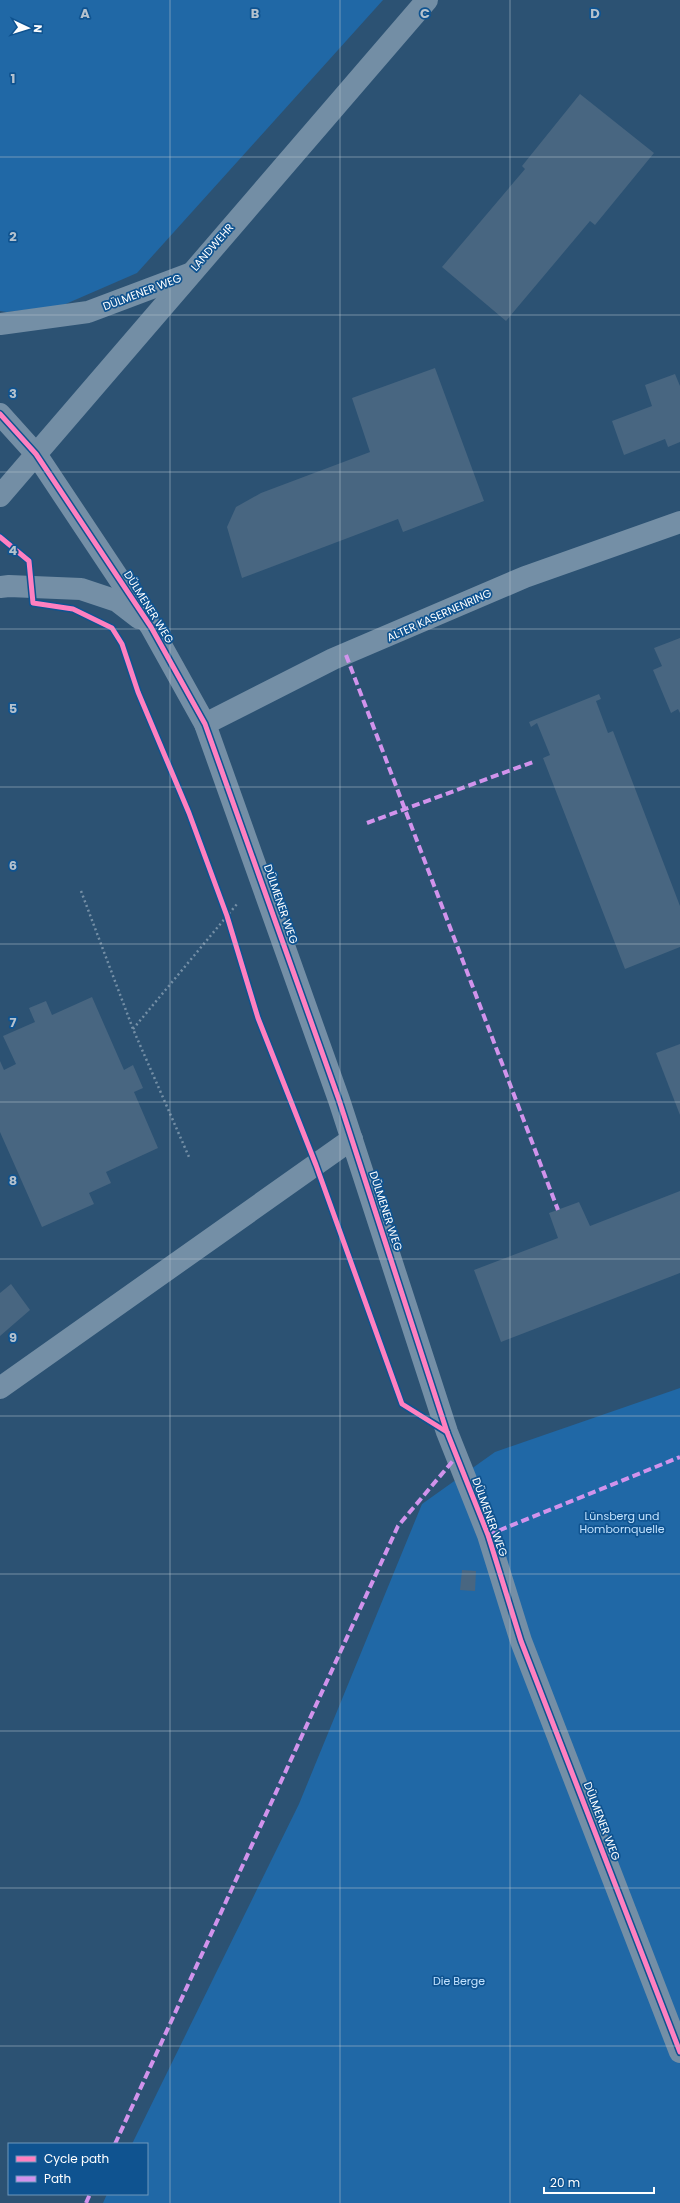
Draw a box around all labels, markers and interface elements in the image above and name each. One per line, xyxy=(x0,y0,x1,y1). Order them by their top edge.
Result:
text: A xyxy=(80,4,90,23)
text: B xyxy=(251,4,260,23)
text: C xyxy=(420,4,430,23)
text: D xyxy=(590,4,600,23)
north arrow xyxy=(8,8,48,48)
text: N xyxy=(30,24,46,33)
text: 1 xyxy=(11,69,15,88)
street label: LANDWEHR xyxy=(187,219,237,274)
text: 2 xyxy=(9,227,17,246)
street label: DÜLMENER WEG xyxy=(100,270,184,314)
text: 3 xyxy=(9,384,17,403)
text: 4 xyxy=(9,541,18,560)
street label: DÜLMENER WEG xyxy=(120,568,178,647)
street label: ALTER KASERNENRING xyxy=(384,585,494,645)
text: 5 xyxy=(9,699,17,718)
text: 6 xyxy=(9,856,17,875)
street label: DÜLMENER WEG xyxy=(260,862,302,946)
text: 7 xyxy=(10,1013,17,1032)
street label: DÜLMENER WEG xyxy=(366,1169,407,1253)
text: 8 xyxy=(9,1171,17,1190)
text: 9 xyxy=(9,1328,17,1347)
street label: DÜLMENER WEG xyxy=(468,1475,512,1559)
park label: Lünsberg und Hombornquelle xyxy=(579,1508,665,1537)
street label: DÜLMENER WEG xyxy=(580,1779,624,1863)
park label: Die Berge xyxy=(433,1973,485,1989)
legend xyxy=(8,2143,148,2195)
text: Cycle path xyxy=(44,2150,109,2167)
scale bar xyxy=(544,2169,654,2195)
text: Path xyxy=(44,2170,71,2187)
text: 20 m xyxy=(550,2174,580,2191)

